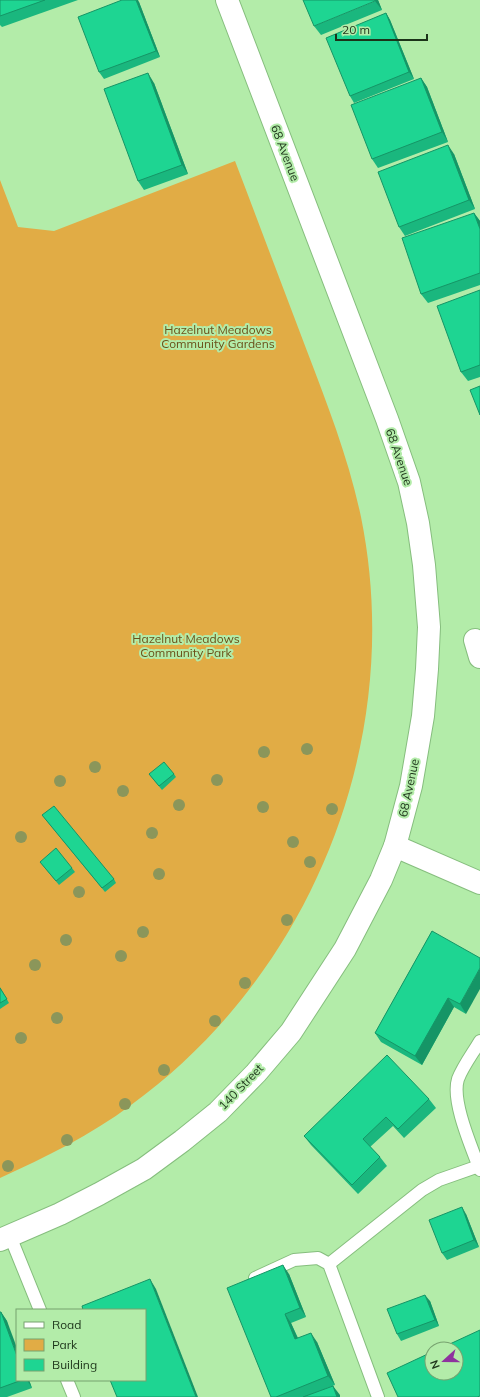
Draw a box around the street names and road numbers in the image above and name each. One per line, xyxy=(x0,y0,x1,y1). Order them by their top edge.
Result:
street label: 68 Avenue xyxy=(268,122,303,183)
street label: 68 Avenue xyxy=(383,426,416,487)
street label: 68 Avenue xyxy=(395,757,422,818)
street label: 140 Street xyxy=(215,1061,266,1113)

